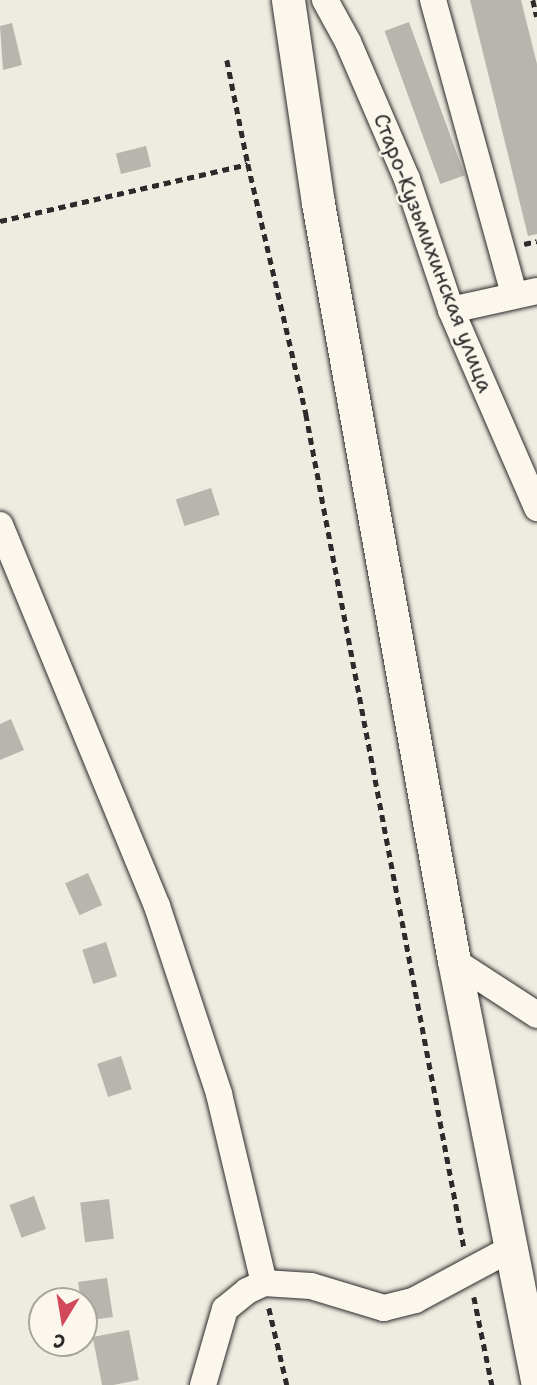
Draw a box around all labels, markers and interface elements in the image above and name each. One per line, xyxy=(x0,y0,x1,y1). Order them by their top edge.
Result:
street label: Старо-Кузьмихинская улица xyxy=(368,110,498,396)
north arrow xyxy=(28,1287,98,1357)
text: С xyxy=(51,1328,67,1355)

